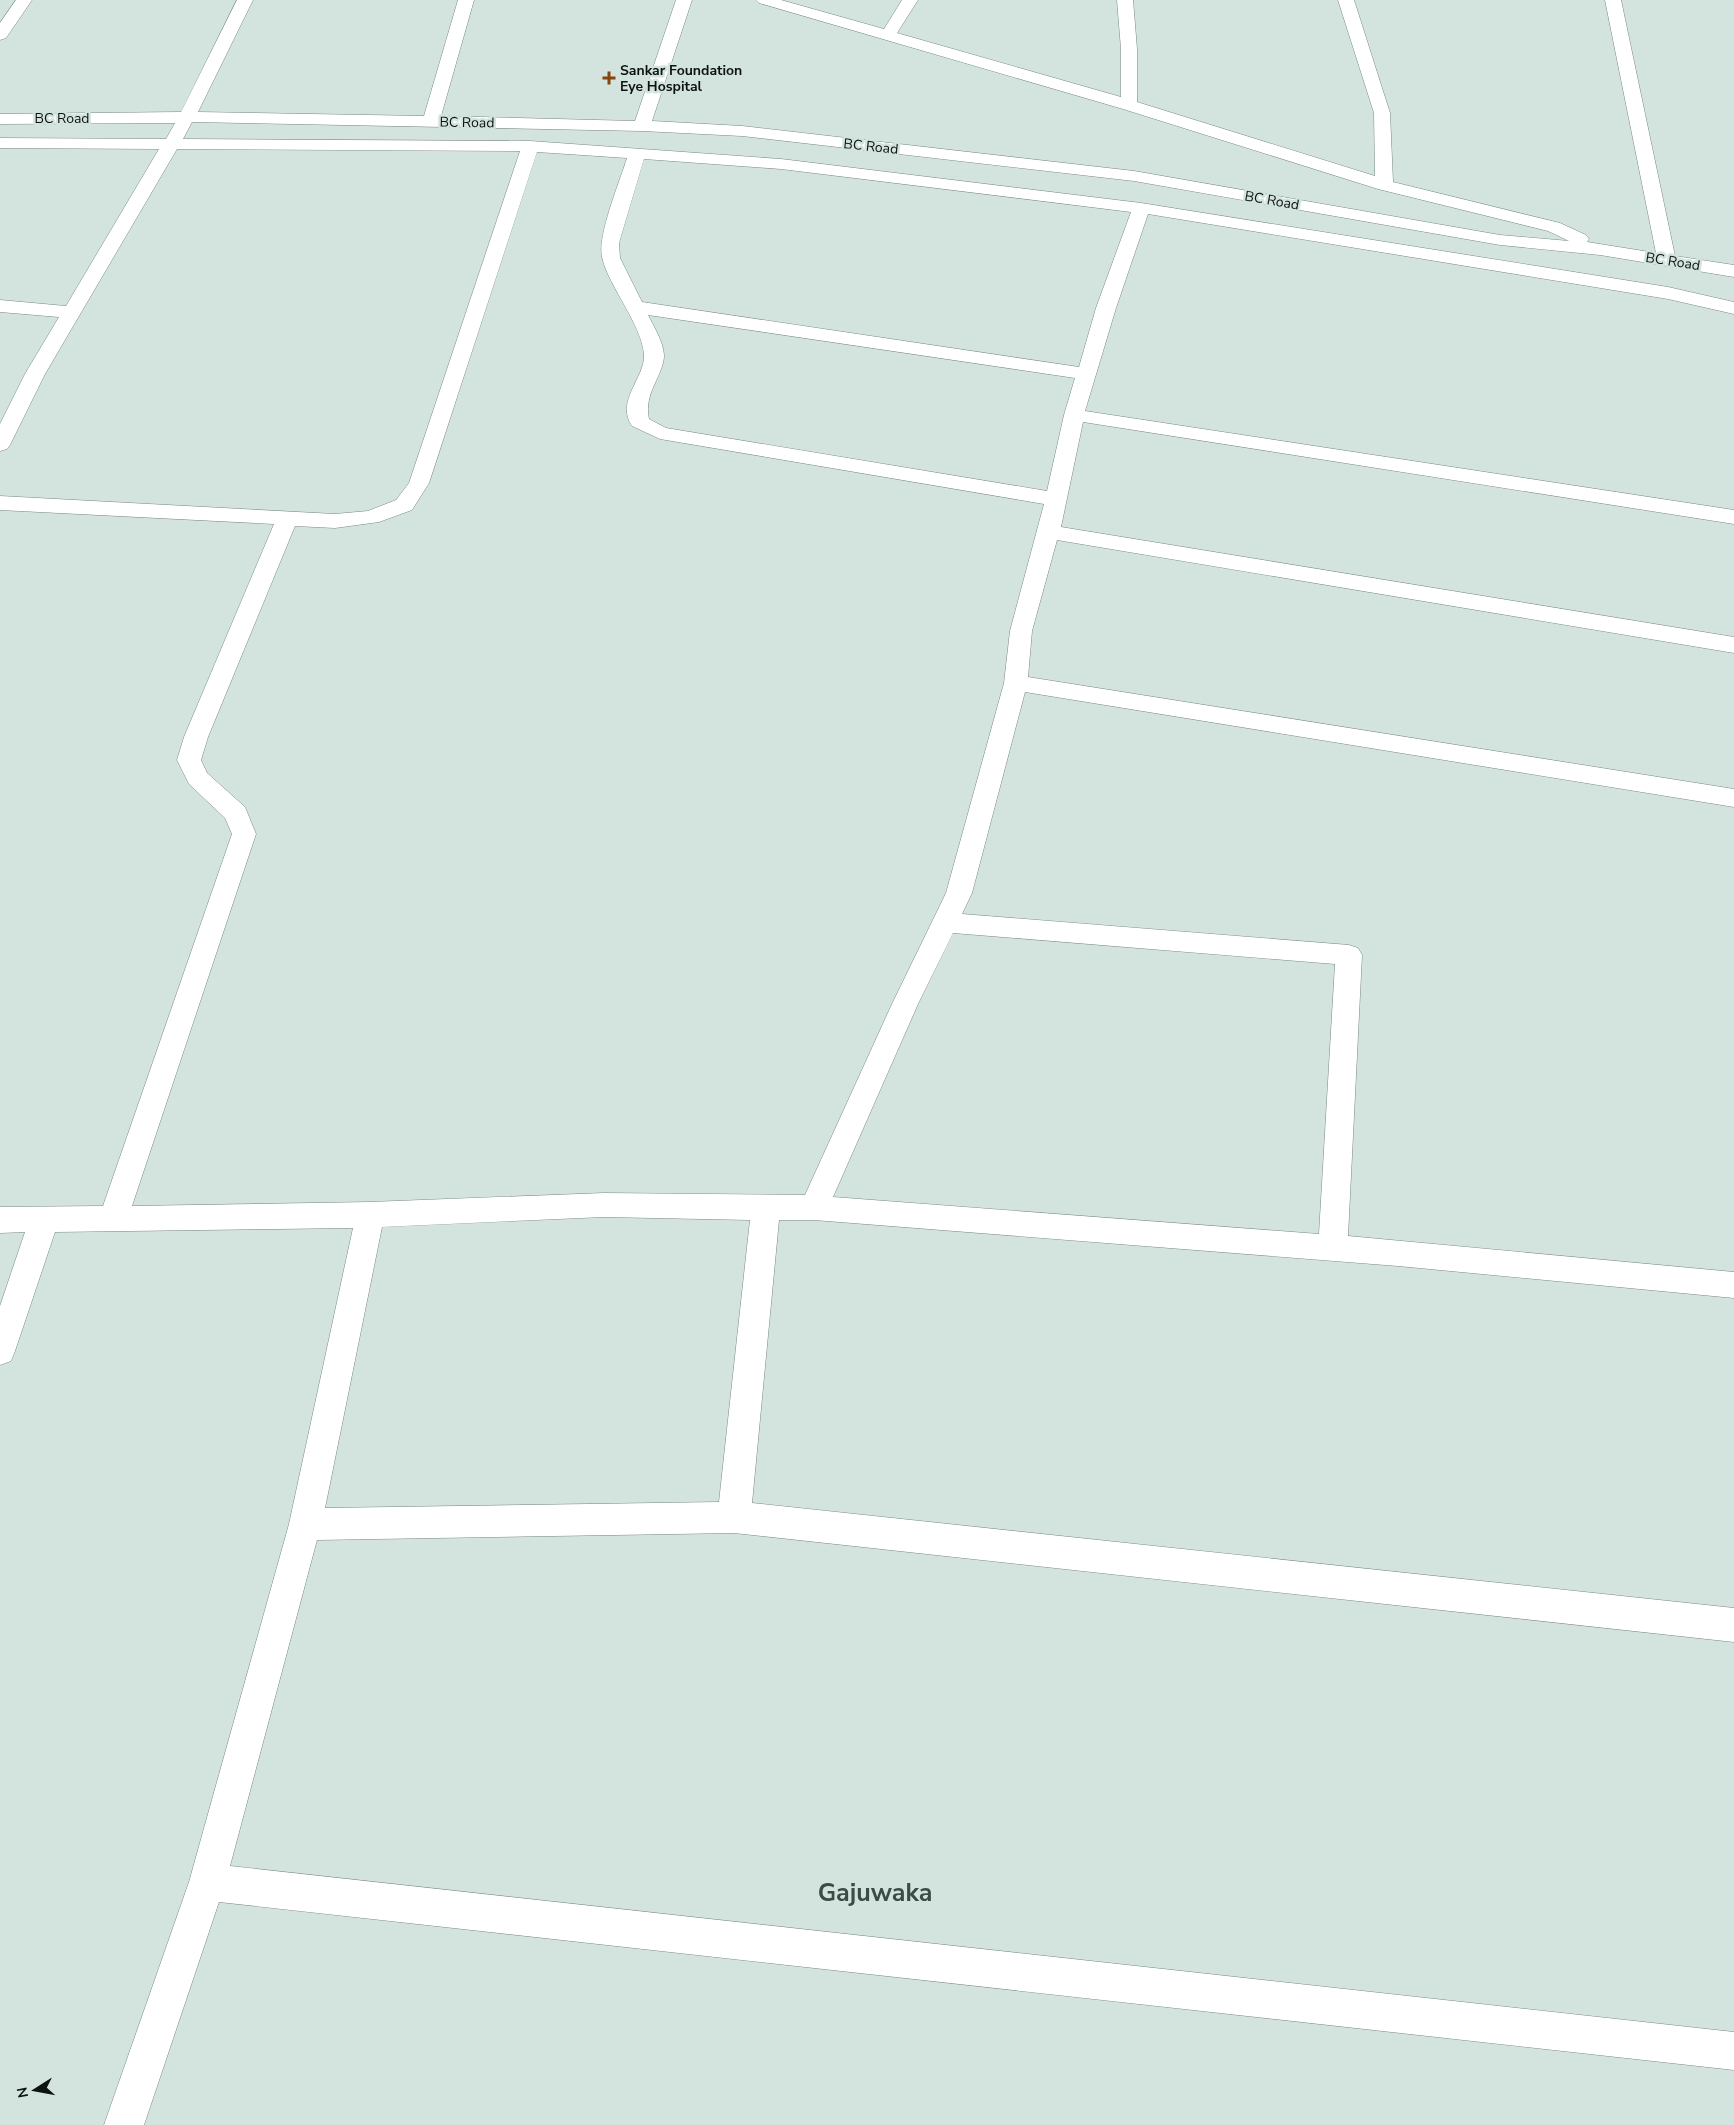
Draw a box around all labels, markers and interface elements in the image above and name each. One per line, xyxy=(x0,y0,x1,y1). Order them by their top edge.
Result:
place label: Sankar Foundation Eye Hospital xyxy=(620,61,742,96)
marker: Sankar Foundation Eye Hospital xyxy=(602,71,616,85)
street label: BC Road xyxy=(34,109,90,128)
street label: BC Road xyxy=(439,113,495,132)
street label: BC Road xyxy=(843,134,899,159)
street label: BC Road xyxy=(1243,186,1301,215)
street label: BC Road xyxy=(1644,248,1702,275)
district label: Gajuwaka xyxy=(818,1876,932,1910)
north arrow xyxy=(10,2065,60,2115)
text: N xyxy=(12,2085,33,2099)

